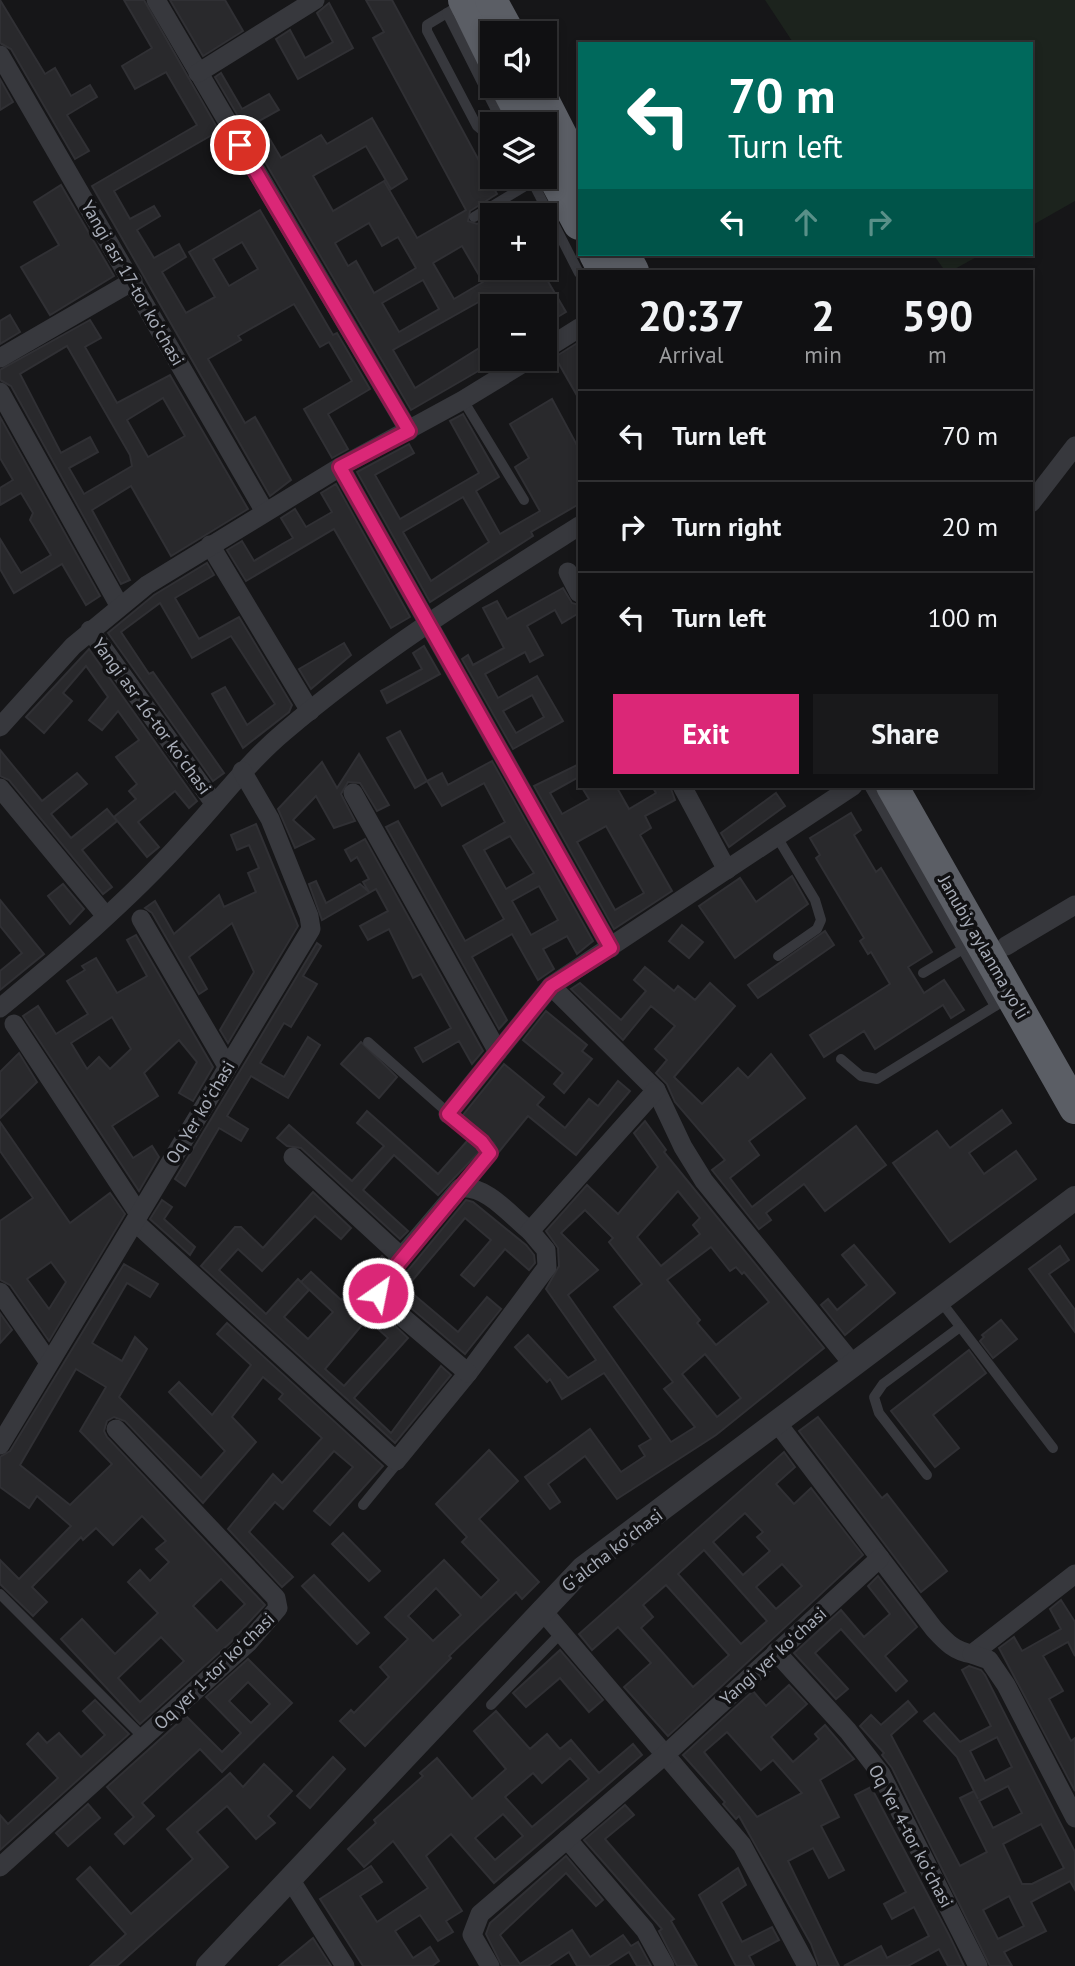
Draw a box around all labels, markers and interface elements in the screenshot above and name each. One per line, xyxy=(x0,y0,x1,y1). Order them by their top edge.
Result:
map controls xyxy=(480,21,557,371)
button: sound xyxy=(480,21,557,98)
text: 70 m xyxy=(728,63,835,127)
icon: left xyxy=(613,70,704,161)
button: layers xyxy=(480,112,557,189)
pin xyxy=(210,115,270,175)
text: Turn left xyxy=(728,125,843,167)
icon: arrive xyxy=(221,126,259,164)
street label: Yangi asr 17-tor koʻchasi xyxy=(76,196,190,370)
button: + xyxy=(480,203,557,280)
icon: left xyxy=(714,203,752,241)
icon: ahead xyxy=(787,203,825,241)
icon: right xyxy=(860,203,898,241)
text: 20:37 xyxy=(638,288,744,343)
text: 2 xyxy=(811,288,835,343)
text: 590 xyxy=(902,288,973,343)
button: − xyxy=(480,294,557,371)
text: Arrival xyxy=(659,340,723,369)
text: min xyxy=(804,340,842,369)
text: m xyxy=(928,340,947,369)
icon: left xyxy=(613,417,651,455)
text: Turn left xyxy=(672,419,766,452)
text: 70 m xyxy=(942,419,998,452)
icon: right xyxy=(613,508,651,546)
text: Turn right xyxy=(672,510,781,543)
text: 20 m xyxy=(942,510,998,543)
icon: left xyxy=(613,599,651,637)
text: Turn left xyxy=(672,601,766,634)
text: 100 m xyxy=(927,601,998,634)
street label: Yangi asr 16-tor koʻchasi xyxy=(87,633,217,799)
button: Exit xyxy=(613,694,799,774)
button: Share xyxy=(813,694,998,774)
street label: Janubiy aylanma yoʻli xyxy=(933,870,1035,1023)
street label: Oq Yer koʻchasi xyxy=(160,1056,240,1168)
position arrow xyxy=(341,1256,415,1330)
street label: Gʻalcha koʻchasi xyxy=(557,1503,667,1597)
street label: Yangi yer koʻchasi xyxy=(715,1602,831,1710)
street label: Oq yer 1-tor koʻchasi xyxy=(149,1608,279,1734)
street label: Oq Yer 4-tor koʻchasi xyxy=(864,1760,958,1912)

